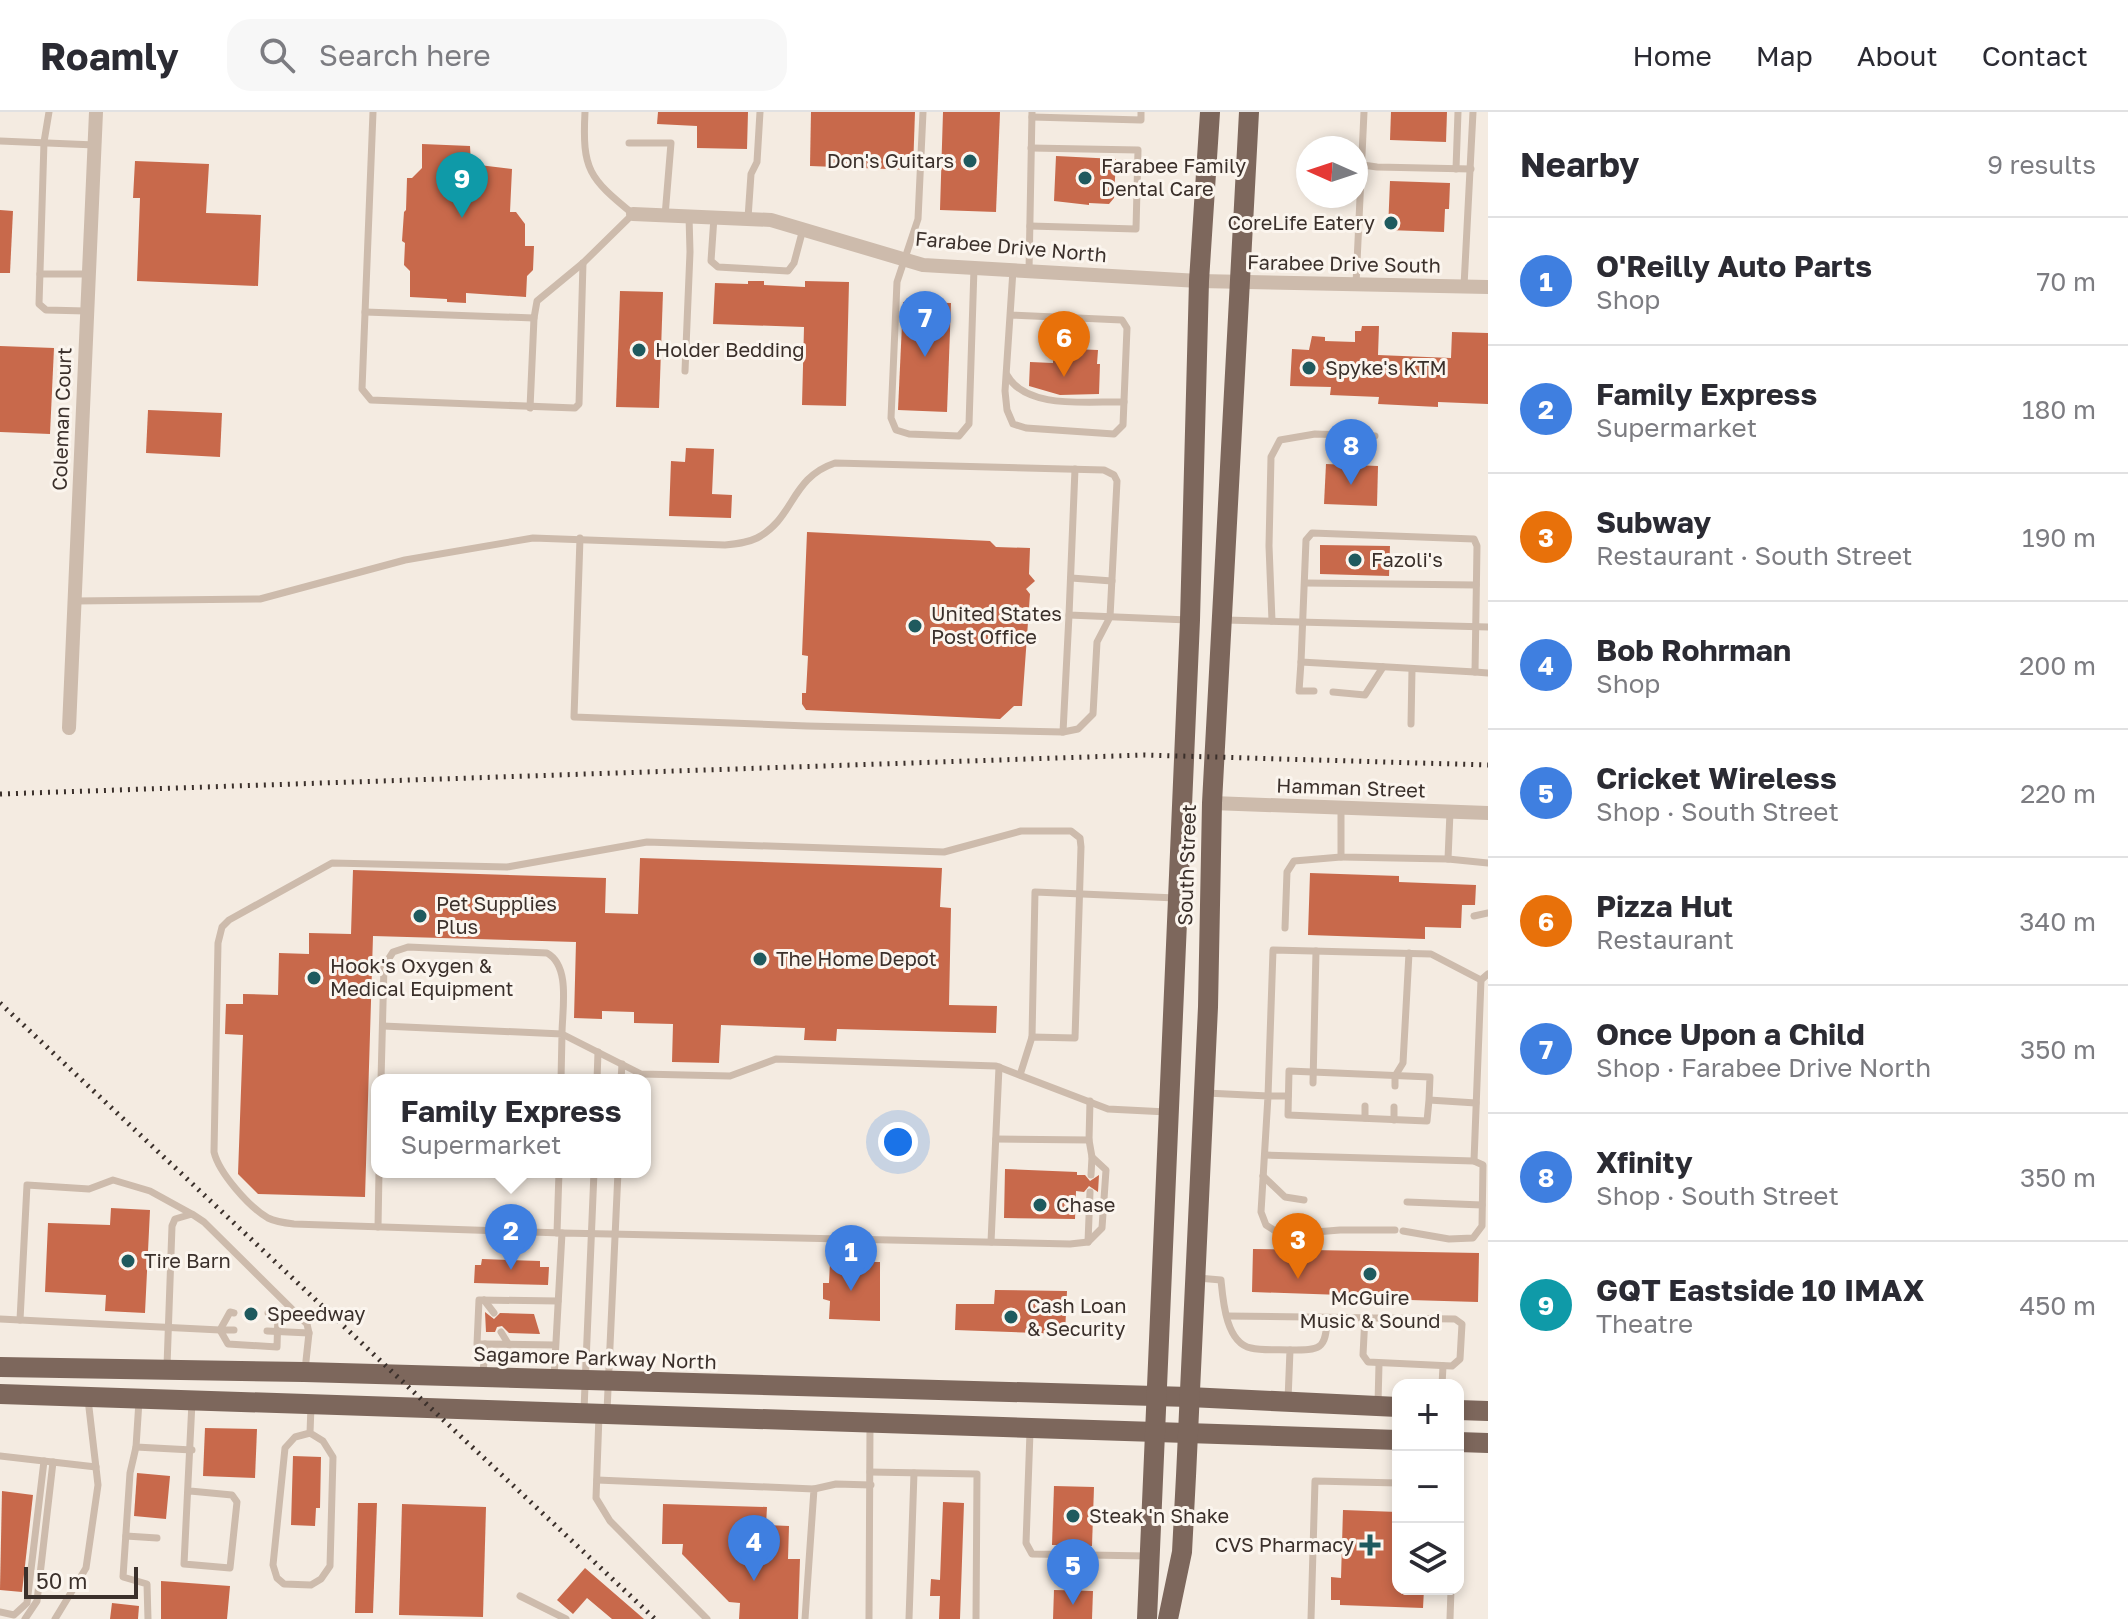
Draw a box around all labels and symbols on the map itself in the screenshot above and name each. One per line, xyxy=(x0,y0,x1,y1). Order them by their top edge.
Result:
north arrow xyxy=(1296,136,1368,208)
place label: Don's Guitars xyxy=(827,148,954,172)
pin: 9 xyxy=(436,152,488,218)
marker: Don's Guitars xyxy=(961,152,979,170)
place label: Farabee Family Dental Care xyxy=(1101,153,1246,200)
marker: Farabee Family Dental Care xyxy=(1076,169,1094,187)
place label: CoreLife Eatery xyxy=(1227,210,1375,234)
marker: CoreLife Eatery xyxy=(1382,214,1400,232)
street label: Farabee Drive North xyxy=(914,226,1108,266)
street label: Farabee Drive South xyxy=(1247,249,1441,277)
pin: 7 xyxy=(899,291,951,357)
pin: 6 xyxy=(1038,311,1090,377)
place label: Holder Bedding xyxy=(655,337,805,361)
marker: Holder Bedding xyxy=(630,341,648,359)
street label: Coleman Court xyxy=(47,347,75,491)
place label: Spyke's KTM xyxy=(1325,355,1447,379)
marker: Spyke's KTM xyxy=(1300,359,1318,377)
pin: 8 xyxy=(1325,419,1377,485)
place label: Fazoli's xyxy=(1371,547,1443,571)
marker: Fazoli's xyxy=(1346,551,1364,569)
place label: United States Post Office xyxy=(931,601,1062,648)
marker: United States Post Office xyxy=(906,617,924,635)
street label: Hamman Street xyxy=(1276,772,1426,802)
street label: South Street xyxy=(1172,804,1200,926)
place label: Pet Supplies Plus xyxy=(436,891,557,938)
marker: Pet Supplies Plus xyxy=(411,907,429,925)
place label: The Home Depot xyxy=(776,946,937,970)
marker: The Home Depot xyxy=(751,950,769,968)
place label: Hook's Oxygen & Medical Equipment xyxy=(330,953,514,1000)
marker: Hook's Oxygen & Medical Equipment xyxy=(305,969,323,987)
your location xyxy=(878,1122,918,1162)
place label: Chase xyxy=(1056,1192,1115,1216)
marker: Chase xyxy=(1031,1196,1049,1214)
pin: 2 xyxy=(485,1204,537,1270)
pin: 3 xyxy=(1272,1213,1324,1279)
pin: 1 xyxy=(825,1225,877,1291)
place label: Tire Barn xyxy=(144,1248,231,1272)
marker: Tire Barn xyxy=(119,1252,137,1270)
marker: McGuire Music & Sound xyxy=(1361,1265,1379,1283)
place label: McGuire Music & Sound xyxy=(1299,1285,1441,1332)
place label: Cash Loan & Security xyxy=(1027,1293,1127,1340)
place label: Speedway xyxy=(267,1301,366,1325)
marker: Speedway xyxy=(242,1305,260,1323)
marker: Cash Loan & Security xyxy=(1002,1308,1020,1326)
street label: Sagamore Parkway North xyxy=(473,1341,717,1373)
place label: Steak 'n Shake xyxy=(1089,1503,1229,1527)
marker: Steak 'n Shake xyxy=(1064,1507,1082,1525)
pin: 4 xyxy=(728,1515,780,1581)
place label: CVS Pharmacy xyxy=(1215,1532,1354,1556)
marker: CVS Pharmacy xyxy=(1361,1536,1379,1554)
pin: 5 xyxy=(1047,1539,1099,1605)
scale bar xyxy=(24,1563,138,1599)

